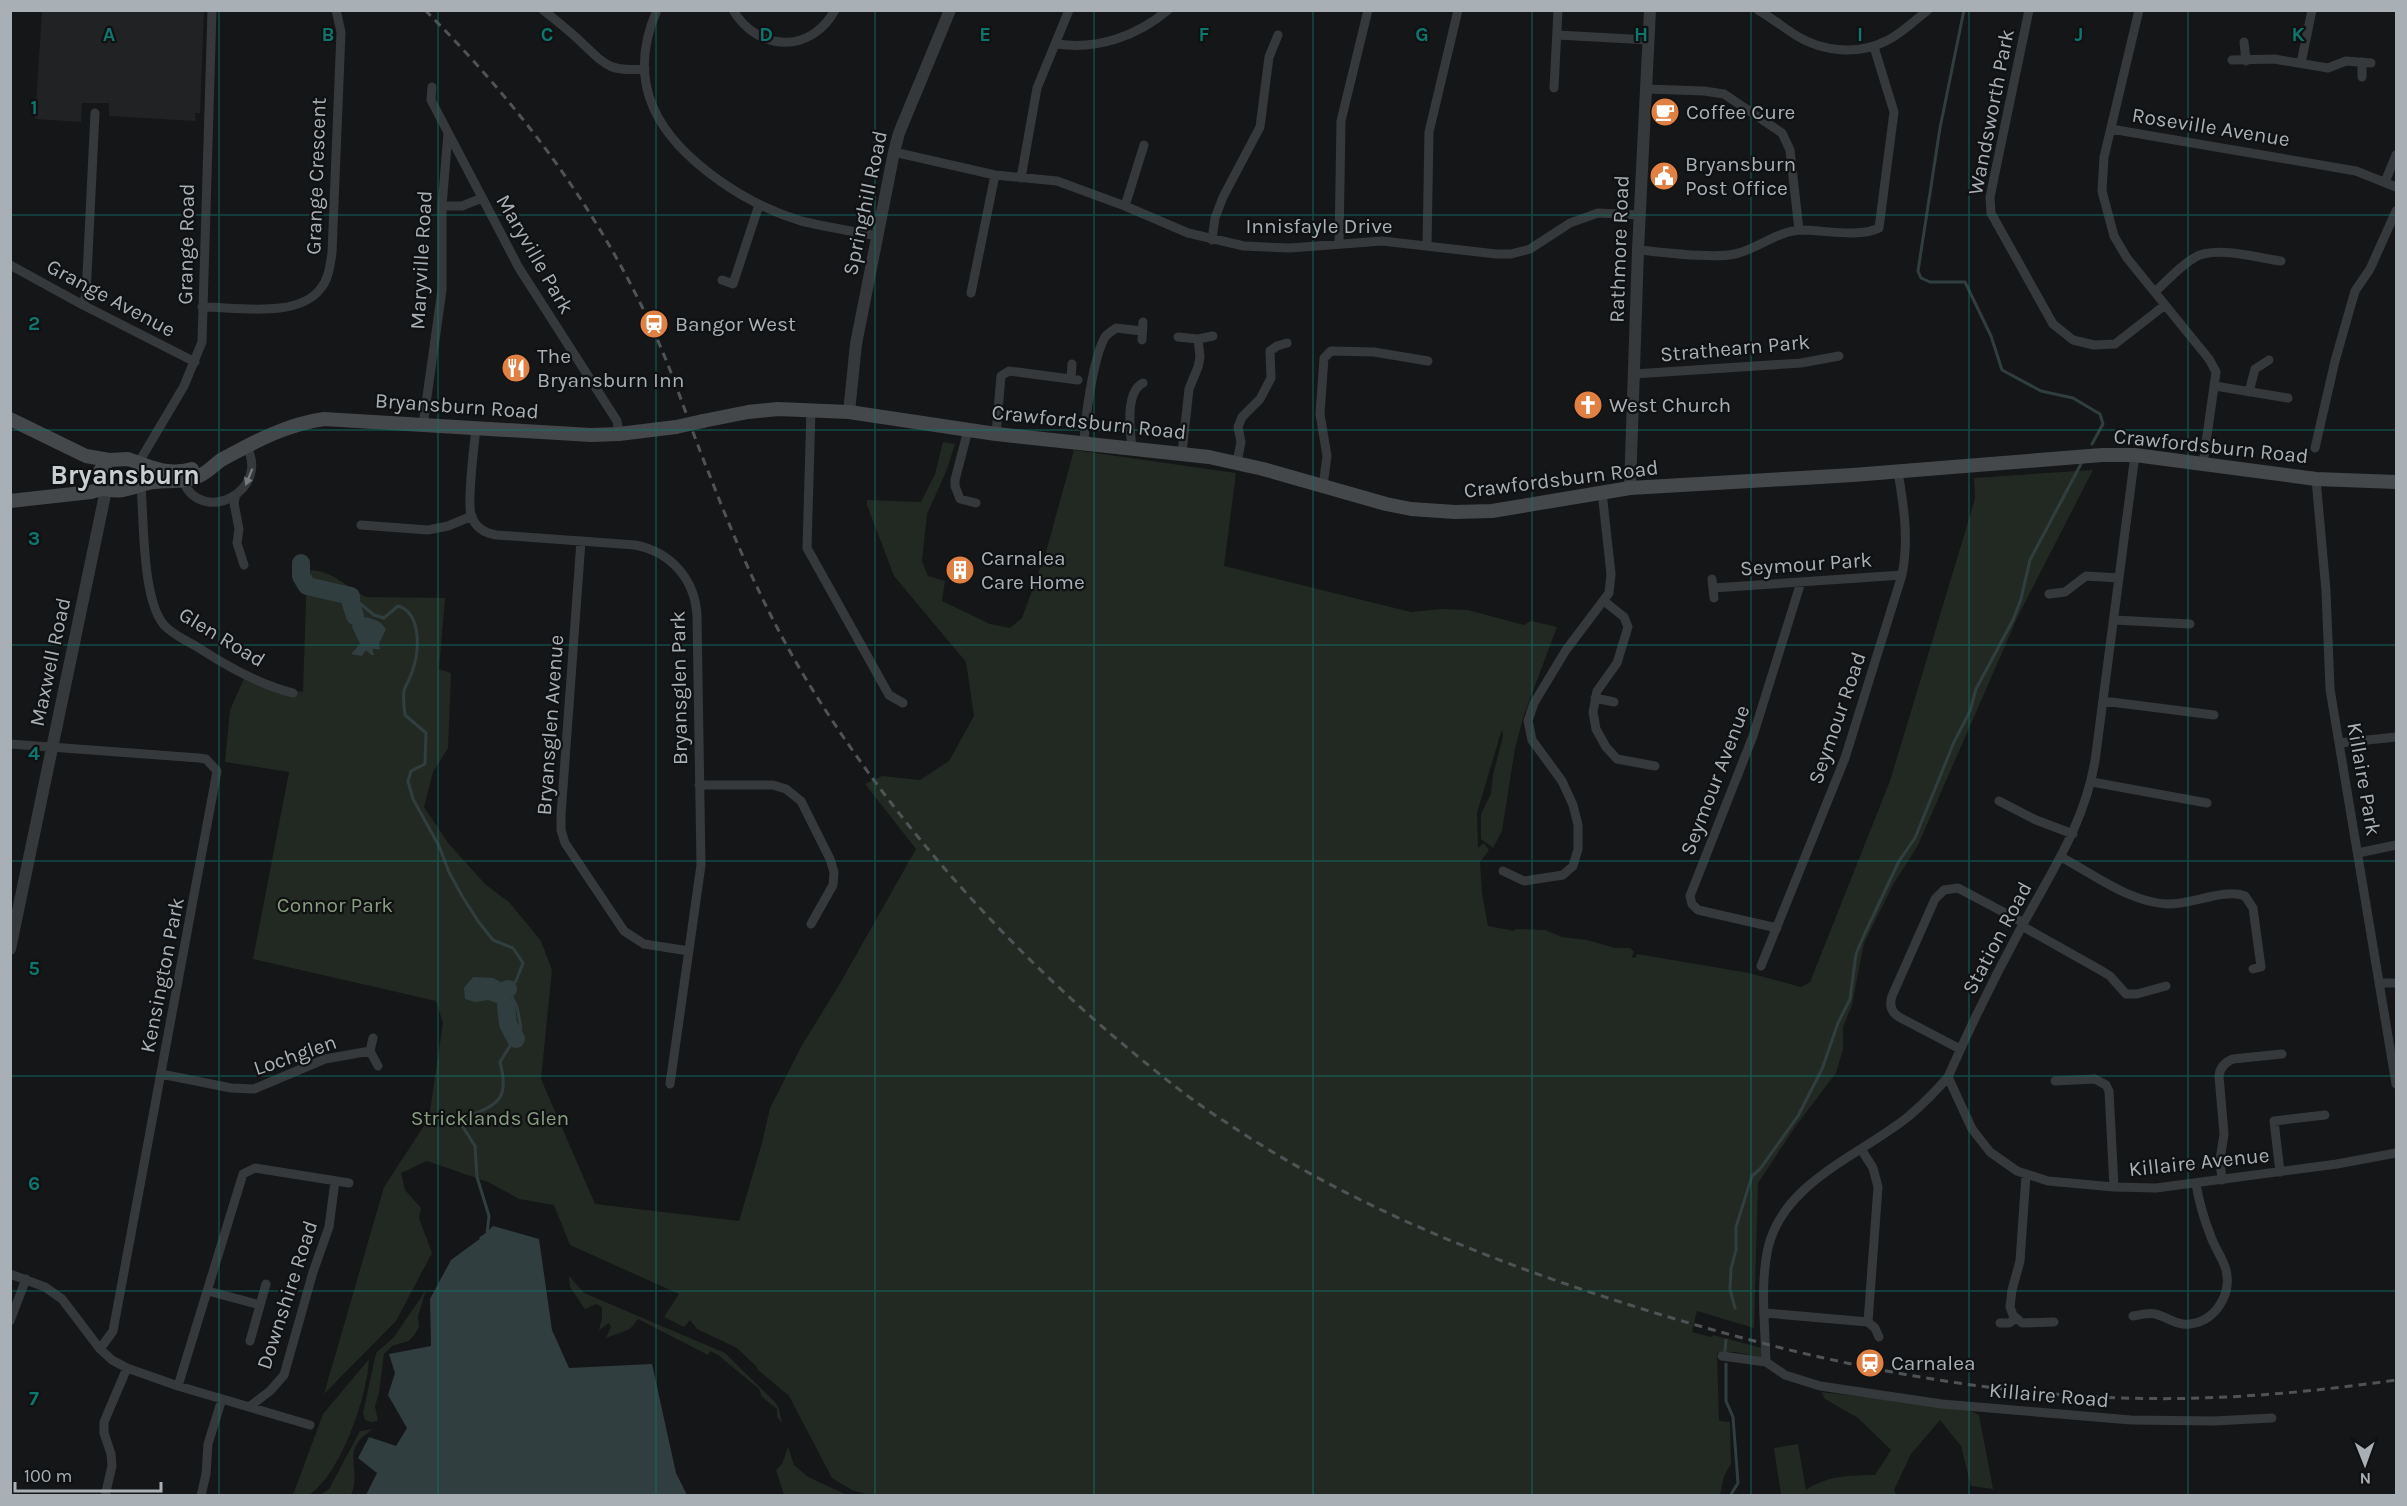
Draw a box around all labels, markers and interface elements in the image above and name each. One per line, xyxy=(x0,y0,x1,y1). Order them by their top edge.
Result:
text: A xyxy=(103,23,116,46)
text: B xyxy=(322,23,334,46)
text: C xyxy=(541,23,553,46)
text: D xyxy=(759,23,773,46)
text: E xyxy=(979,23,991,46)
text: F xyxy=(1199,23,1210,46)
text: G xyxy=(1415,23,1429,46)
text: H xyxy=(1634,23,1648,46)
text: I xyxy=(1857,23,1863,46)
text: J xyxy=(2075,23,2083,46)
text: K xyxy=(2291,23,2305,46)
street label: Wandsworth Park xyxy=(1963,27,2019,197)
text: 1 xyxy=(30,96,38,119)
cafe icon: Coffee Cure xyxy=(1649,96,1681,128)
street label: Grange Crescent xyxy=(301,97,331,255)
place label: Coffee Cure xyxy=(1686,100,1795,124)
street label: Roseville Avenue xyxy=(2130,103,2292,151)
street label: Springhill Road xyxy=(838,128,892,278)
place label: Bryansburn Post Office xyxy=(1685,152,1796,200)
public building icon: Bryansburn Post Office xyxy=(1648,160,1680,192)
street label: Rathmore Road xyxy=(1604,175,1634,323)
street label: Grange Road xyxy=(173,183,199,305)
street label: Maryville Road xyxy=(405,190,437,330)
street label: Maryville Park xyxy=(491,190,579,318)
street label: Innisfayle Drive xyxy=(1245,214,1393,238)
street label: Grange Avenue xyxy=(43,254,179,342)
station icon: Bangor West xyxy=(638,308,670,340)
text: 2 xyxy=(28,312,40,335)
place label: Bangor West xyxy=(675,312,796,336)
street label: Strathearn Park xyxy=(1659,329,1811,367)
place label: The Bryansburn Inn xyxy=(537,344,684,392)
restaurant icon: The Bryansburn Inn xyxy=(500,352,532,384)
street label: Bryansburn Road xyxy=(374,388,540,424)
church icon: West Church xyxy=(1572,389,1604,421)
place label: West Church xyxy=(1609,393,1731,417)
street label: Crawfordsburn Road xyxy=(990,400,1188,444)
street label: Crawfordsburn Road xyxy=(2112,424,2310,468)
street label: Crawfordsburn Road xyxy=(1462,455,1660,503)
district label: Bryansburn xyxy=(50,459,200,491)
one-way arrow xyxy=(244,468,254,486)
text: 3 xyxy=(28,527,40,550)
place label: Carnalea Care Home xyxy=(981,546,1085,594)
street label: Seymour Park xyxy=(1739,547,1873,581)
building icon: Carnalea Care Home xyxy=(944,554,976,586)
street label: Maxwell Road xyxy=(25,595,75,729)
street label: Glen Road xyxy=(175,602,269,672)
street label: Bryansglen Park xyxy=(666,610,692,765)
street label: Bryansglen Avenue xyxy=(532,634,568,816)
street label: Seymour Road xyxy=(1803,649,1871,787)
street label: Seymour Avenue xyxy=(1675,702,1755,858)
street label: Killaire Park xyxy=(2342,720,2386,838)
text: 4 xyxy=(28,742,40,765)
street label: Station Road xyxy=(1957,878,2037,998)
park label: Connor Park xyxy=(277,893,393,917)
street label: Kensington Park xyxy=(135,895,189,1055)
text: 5 xyxy=(28,957,40,980)
street label: Lochglen xyxy=(250,1030,340,1080)
park label: Stricklands Glen xyxy=(411,1106,569,1130)
street label: Killaire Avenue xyxy=(2128,1143,2270,1181)
text: 6 xyxy=(28,1172,40,1195)
street label: Downshire Road xyxy=(252,1218,322,1372)
station icon: Carnalea xyxy=(1854,1347,1886,1379)
place label: Carnalea xyxy=(1891,1351,1975,1375)
street label: Killaire Road xyxy=(1988,1378,2110,1412)
text: 7 xyxy=(29,1387,39,1410)
north arrow xyxy=(2335,1434,2395,1494)
scale bar xyxy=(15,1455,160,1493)
text: 100 m xyxy=(24,1465,72,1487)
text: N xyxy=(2359,1469,2371,1488)

